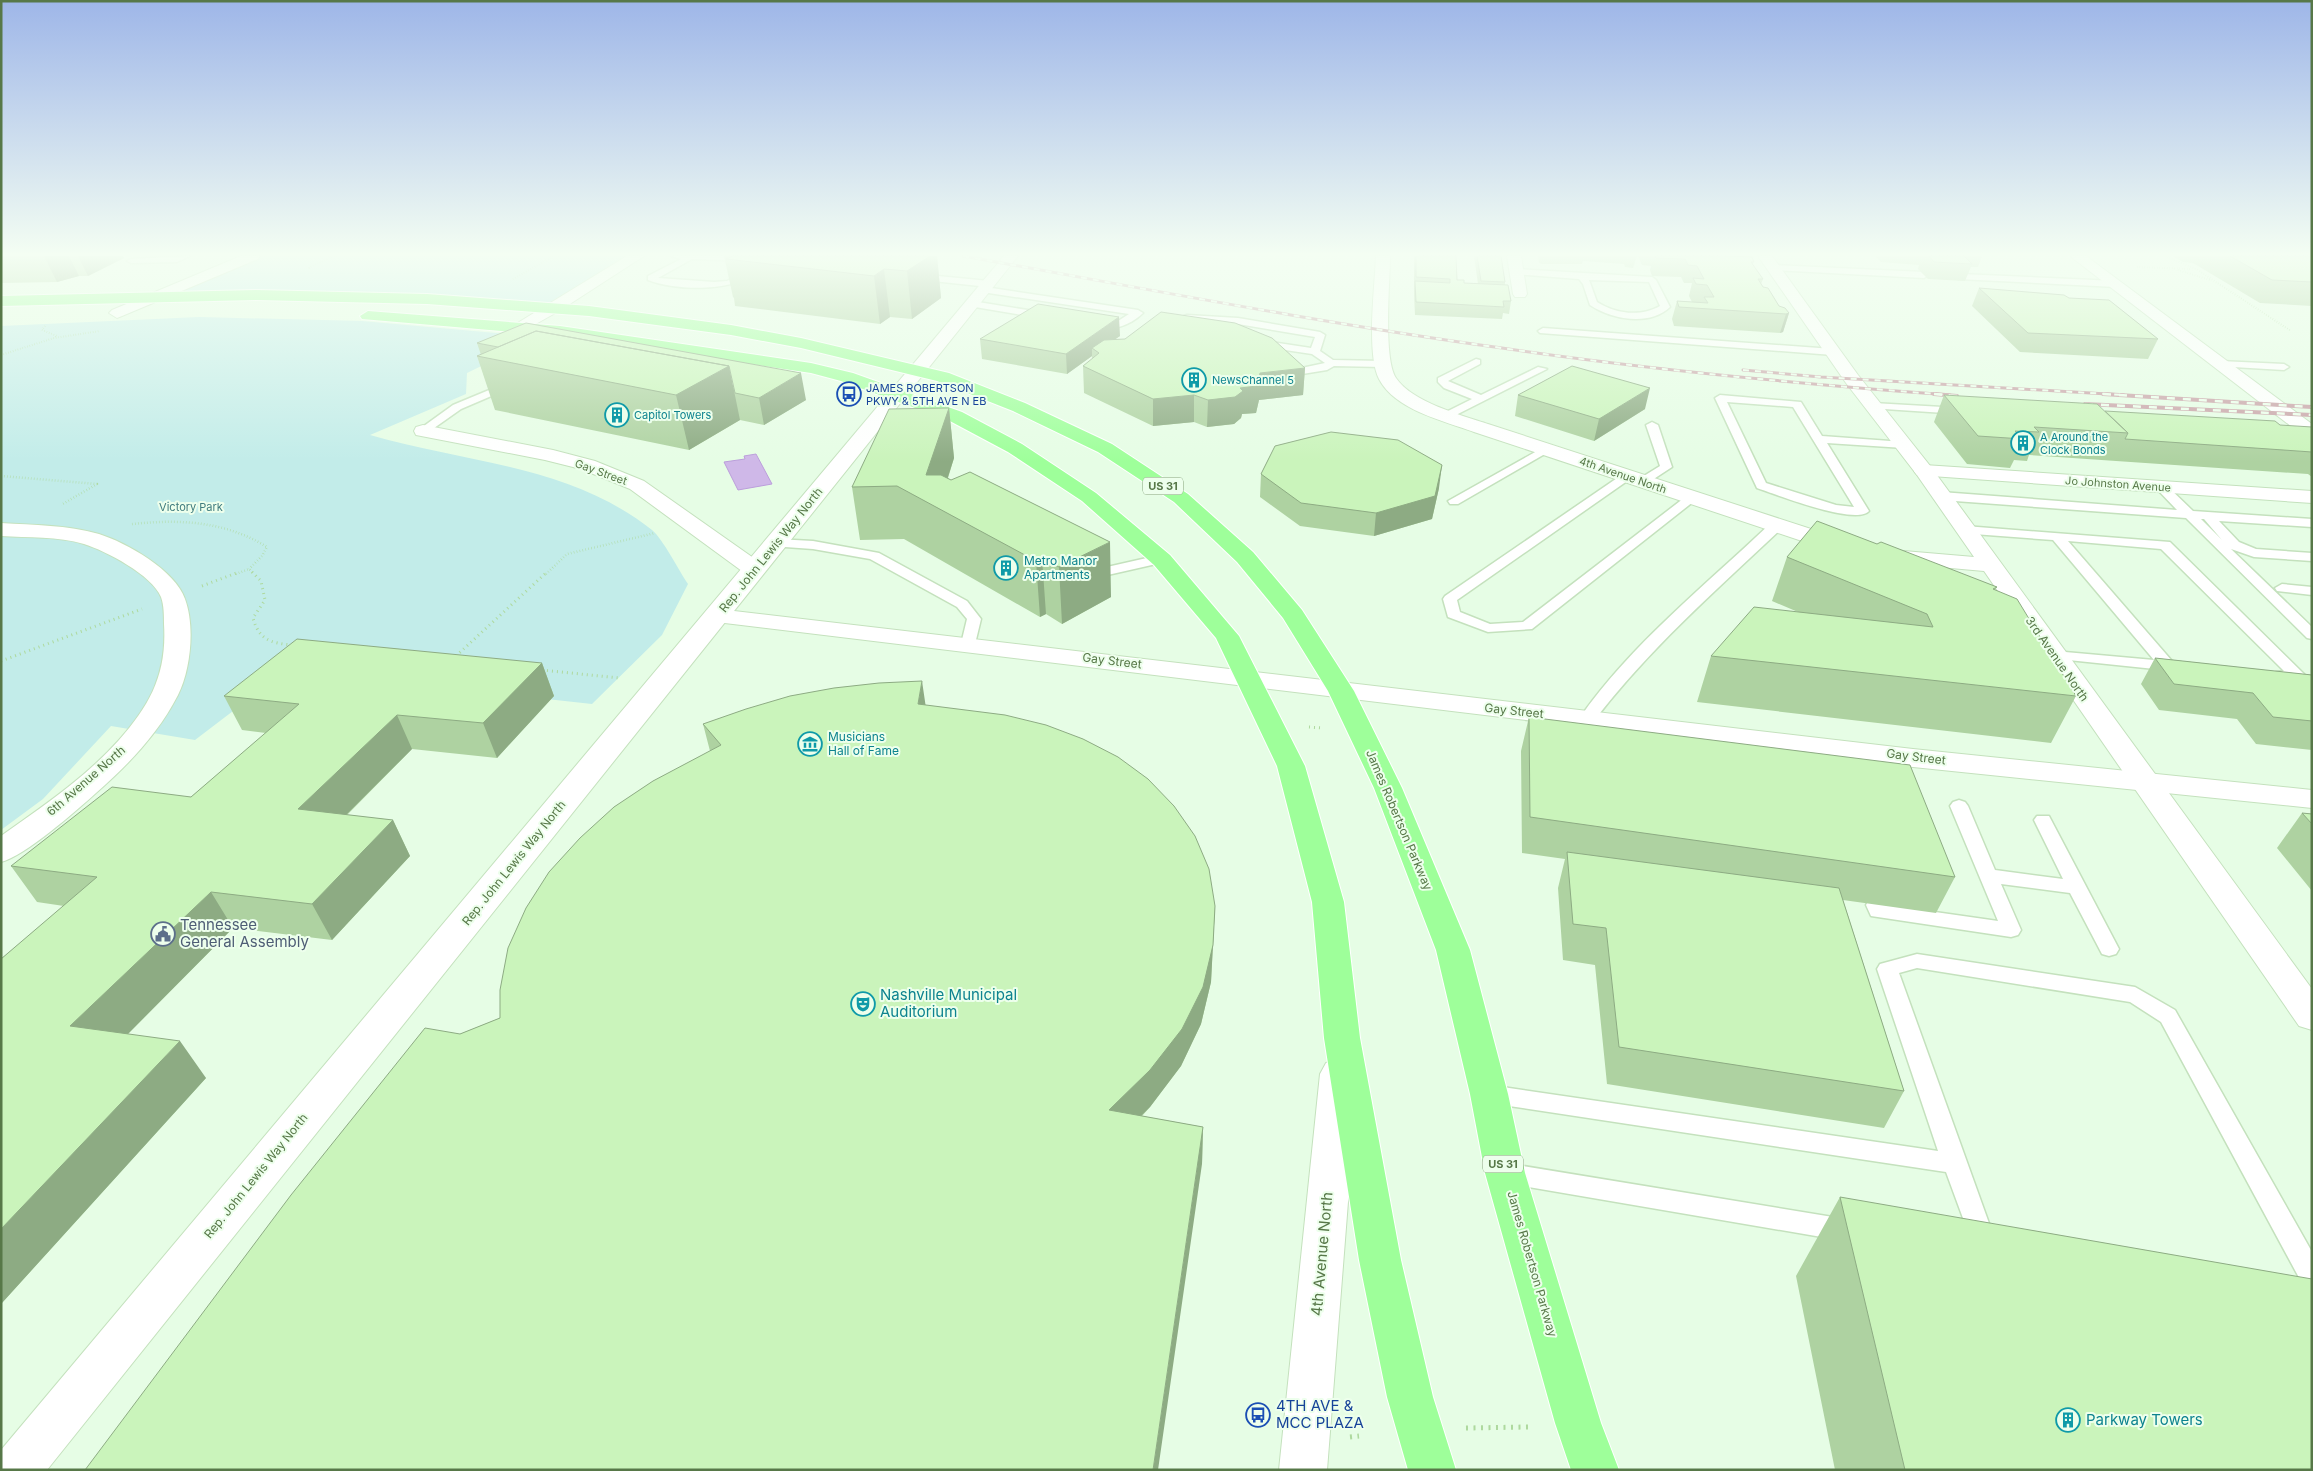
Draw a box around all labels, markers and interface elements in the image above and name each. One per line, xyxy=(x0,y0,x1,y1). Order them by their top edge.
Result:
building icon: NewsChannel 5 xyxy=(1181,367,1207,393)
place label: NewsChannel 5 xyxy=(1212,373,1294,387)
bus stop icon: JAMES ROBERTSON PKWY & 5TH AVE N EB xyxy=(836,381,862,407)
place label: JAMES ROBERTSON PKWY & 5TH AVE N EB xyxy=(866,381,986,408)
building icon: Capitol Towers xyxy=(604,402,630,428)
place label: Capitol Towers xyxy=(634,408,711,422)
building icon: A Around the Clock Bonds xyxy=(2010,430,2036,456)
place label: A Around the Clock Bonds xyxy=(2040,430,2108,457)
street label: 4th Avenue North xyxy=(1578,454,1668,496)
street label: Gay Street xyxy=(573,456,629,488)
street label: Jo Johnston Avenue xyxy=(2065,473,2171,495)
road number: US 31 xyxy=(1143,478,1183,494)
street label: Rep. John Lewis Way North xyxy=(716,484,826,615)
park label: Victory Park xyxy=(159,500,223,514)
place label: Metro Manor Apartments xyxy=(1024,553,1098,582)
building icon: Metro Manor Apartments xyxy=(993,555,1019,581)
street label: 3rd Avenue North xyxy=(2023,613,2092,704)
street label: Gay Street xyxy=(1082,649,1143,672)
street label: Gay Street xyxy=(1484,700,1544,721)
place label: Musicians Hall of Fame xyxy=(828,729,899,758)
museum icon: Musicians Hall of Fame xyxy=(797,731,823,757)
street label: 6th Avenue North xyxy=(43,742,128,819)
street label: Gay Street xyxy=(1886,745,1947,768)
street label: James Robertson Parkway xyxy=(1363,747,1436,893)
street label: Rep. John Lewis Way North xyxy=(459,797,569,928)
place label: Tennessee General Assembly xyxy=(180,915,309,951)
public building icon: Tennessee General Assembly xyxy=(150,921,176,947)
place label: Nashville Municipal Auditorium xyxy=(880,985,1017,1021)
theatre icon: Nashville Municipal Auditorium xyxy=(850,991,876,1017)
street label: Rep. John Lewis Way North xyxy=(201,1110,311,1241)
road number: US 31 xyxy=(1483,1156,1523,1172)
street label: James Robertson Parkway xyxy=(1504,1189,1561,1339)
street label: 4th Avenue North xyxy=(1307,1191,1336,1317)
place label: 4TH AVE & MCC PLAZA xyxy=(1276,1396,1364,1432)
bus stop icon: 4TH AVE & MCC PLAZA xyxy=(1245,1402,1271,1428)
building icon: Parkway Towers xyxy=(2055,1407,2081,1433)
place label: Parkway Towers xyxy=(2086,1410,2203,1429)

